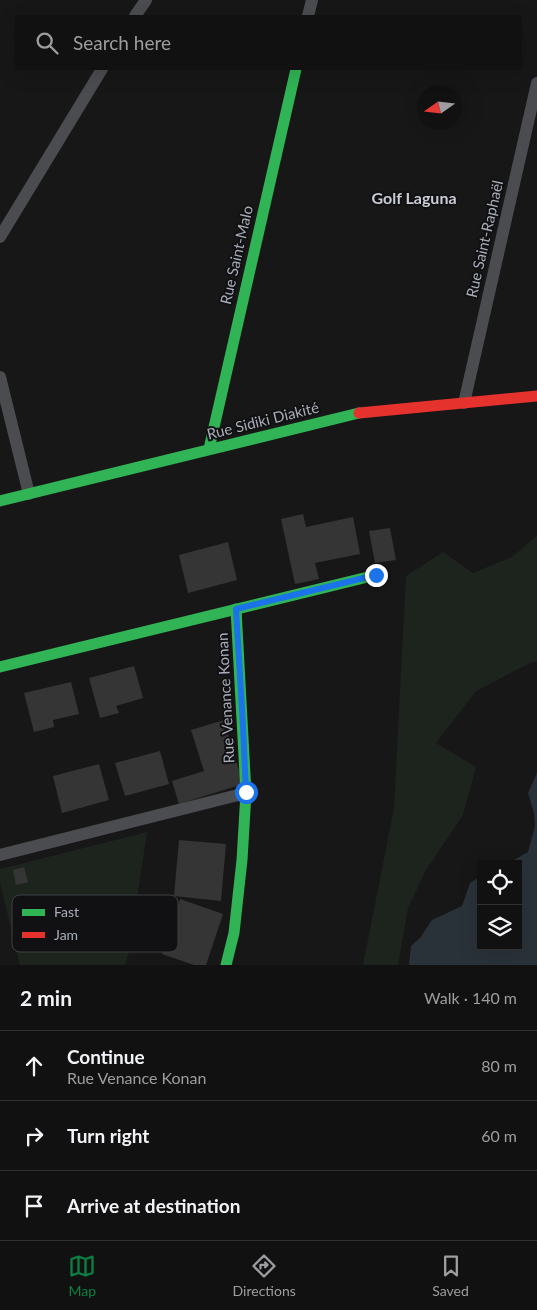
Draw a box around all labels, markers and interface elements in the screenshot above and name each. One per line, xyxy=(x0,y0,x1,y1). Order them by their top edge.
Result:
search box xyxy=(15,15,522,70)
icon: search xyxy=(33,29,61,57)
text: Search here xyxy=(73,31,171,54)
north arrow xyxy=(417,85,462,130)
street label: Rue Saint-Raphaël xyxy=(462,178,506,299)
district label: Golf Laguna xyxy=(371,188,457,207)
street label: Rue Saint-Malo xyxy=(216,204,256,306)
street label: Rue Sidiki Diakité xyxy=(205,397,321,443)
route end xyxy=(365,564,388,587)
street label: Rue Venance Konan xyxy=(213,632,237,764)
route start xyxy=(235,781,258,804)
map controls xyxy=(477,860,522,950)
button: locate xyxy=(477,860,522,905)
legend xyxy=(12,895,178,952)
text: Fast xyxy=(54,903,79,920)
button: layers xyxy=(477,905,522,950)
text: Jam xyxy=(54,926,78,943)
text: 2 min xyxy=(20,985,72,1010)
text: Walk · 140 m xyxy=(424,988,517,1007)
text: Continue xyxy=(67,1045,145,1068)
icon: ahead xyxy=(20,1052,48,1080)
text: 80 m xyxy=(481,1056,517,1075)
text: Rue Venance Konan xyxy=(67,1068,206,1087)
icon: right xyxy=(20,1122,48,1150)
text: Turn right xyxy=(67,1124,149,1147)
text: 60 m xyxy=(481,1126,517,1145)
icon: arrive xyxy=(20,1192,48,1220)
text: Arrive at destination xyxy=(67,1194,240,1217)
tab: Map xyxy=(68,1252,96,1299)
tab: Directions xyxy=(233,1252,296,1299)
tab: Saved xyxy=(432,1252,469,1299)

